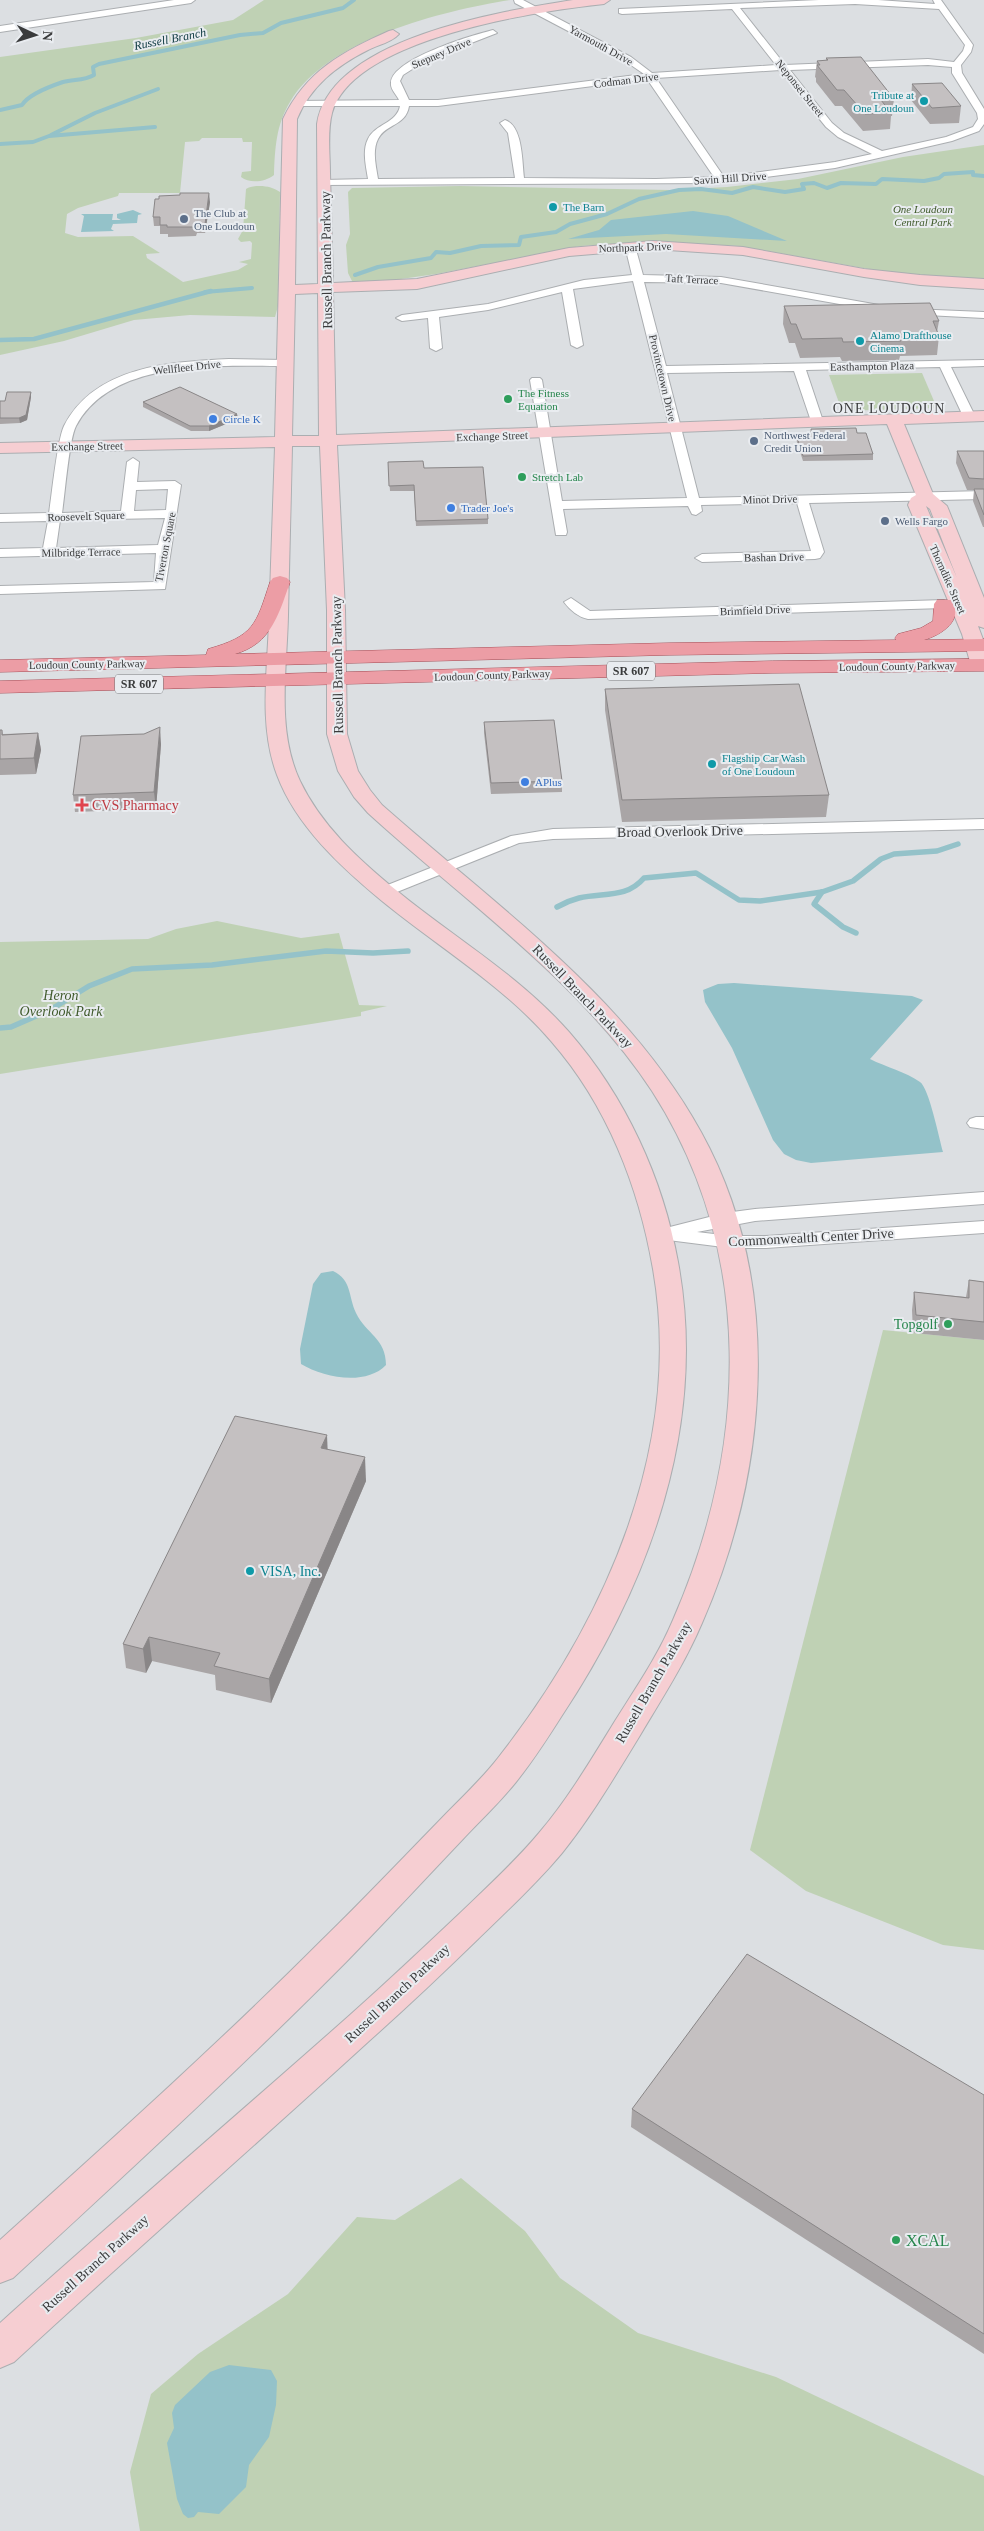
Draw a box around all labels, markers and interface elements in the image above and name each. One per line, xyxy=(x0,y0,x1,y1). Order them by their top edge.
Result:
north arrow xyxy=(10,10,60,60)
street label: Yarmouth Drive xyxy=(567,22,635,68)
water label: Russell Branch xyxy=(132,25,207,53)
text: N xyxy=(40,30,55,41)
street label: Stepney Drive xyxy=(410,35,473,71)
street label: Neponset Street xyxy=(773,57,827,119)
street label: Codman Drive xyxy=(593,70,659,90)
place label: Tribute at One Loudoun xyxy=(853,89,914,114)
marker: Tribute at One Loudoun xyxy=(918,95,930,107)
street label: Savin Hill Drive xyxy=(693,169,767,187)
street label: Russell Branch Parkway xyxy=(318,191,335,329)
marker: The Barn xyxy=(547,201,559,213)
place label: The Barn xyxy=(563,201,605,213)
park label: One Loudoun Central Park xyxy=(893,203,954,228)
place label: The Club at One Loudoun xyxy=(194,207,255,232)
marker: The Club at One Loudoun xyxy=(178,213,190,225)
street label: Northpark Drive xyxy=(598,240,672,254)
street label: Taft Terrace xyxy=(665,272,719,286)
place label: Alamo Drafthouse Cinema xyxy=(870,329,952,354)
street label: Provincetown Drive xyxy=(647,333,679,423)
marker: Alamo Drafthouse Cinema xyxy=(854,335,866,347)
street label: Wellfleet Drive xyxy=(153,357,221,377)
street label: Easthampton Plaza xyxy=(830,359,914,373)
place label: The Fitness Equation xyxy=(518,387,569,412)
marker: The Fitness Equation xyxy=(502,393,514,405)
district label: ONE LOUDOUN xyxy=(833,401,945,416)
marker: Circle K xyxy=(207,413,219,425)
place label: Circle K xyxy=(223,413,261,425)
street label: Exchange Street xyxy=(456,429,528,443)
place label: Northwest Federal Credit Union xyxy=(764,429,846,454)
marker: Northwest Federal Credit Union xyxy=(748,435,760,447)
street label: Exchange Street xyxy=(51,439,123,453)
marker: Stretch Lab xyxy=(516,471,528,483)
place label: Stretch Lab xyxy=(532,471,584,483)
street label: Minot Drive xyxy=(743,493,798,505)
marker: Trader Joe's xyxy=(445,502,457,514)
place label: Trader Joe's xyxy=(461,502,514,514)
street label: Roosevelt Square xyxy=(47,509,125,523)
street label: Tiverton Square xyxy=(152,511,178,583)
marker: Wells Fargo xyxy=(879,515,891,527)
place label: Wells Fargo xyxy=(895,515,948,527)
street label: Thorndike Street xyxy=(927,543,969,615)
street label: Milbridge Terrace xyxy=(41,545,121,559)
street label: Bashan Drive xyxy=(744,550,804,564)
street label: Russell Branch Parkway xyxy=(329,596,346,734)
street label: Brimfield Drive xyxy=(720,603,791,617)
street label: Loudoun County Parkway xyxy=(29,657,146,671)
street label: Loudoun County Parkway xyxy=(839,659,956,673)
road number: SR 607 xyxy=(607,661,655,680)
street label: Loudoun County Parkway xyxy=(434,667,551,683)
road number: SR 607 xyxy=(115,674,163,694)
place label: Flagship Car Wash of One Loudoun xyxy=(722,752,806,777)
marker: Flagship Car Wash of One Loudoun xyxy=(706,758,718,770)
marker: APlus xyxy=(519,776,531,788)
place label: APlus xyxy=(535,776,562,788)
place label: CVS Pharmacy xyxy=(92,798,179,813)
marker: CVS Pharmacy xyxy=(76,799,88,811)
street label: Broad Overlook Drive xyxy=(617,823,743,840)
street label: Russell Branch Parkway xyxy=(529,942,636,1051)
park label: Heron Overlook Park xyxy=(20,988,103,1019)
street label: Commonwealth Center Drive xyxy=(728,1226,894,1249)
place label: Topgolf xyxy=(894,1317,938,1332)
marker: Topgolf xyxy=(942,1318,954,1330)
place label: VISA, Inc. xyxy=(260,1564,321,1579)
marker: VISA, Inc. xyxy=(244,1565,256,1577)
street label: Russell Branch Parkway xyxy=(613,1619,694,1746)
street label: Russell Branch Parkway xyxy=(342,1941,453,2046)
street label: Russell Branch Parkway xyxy=(39,2212,152,2315)
place label: XCAL xyxy=(906,2232,950,2249)
marker: XCAL xyxy=(890,2234,902,2246)

